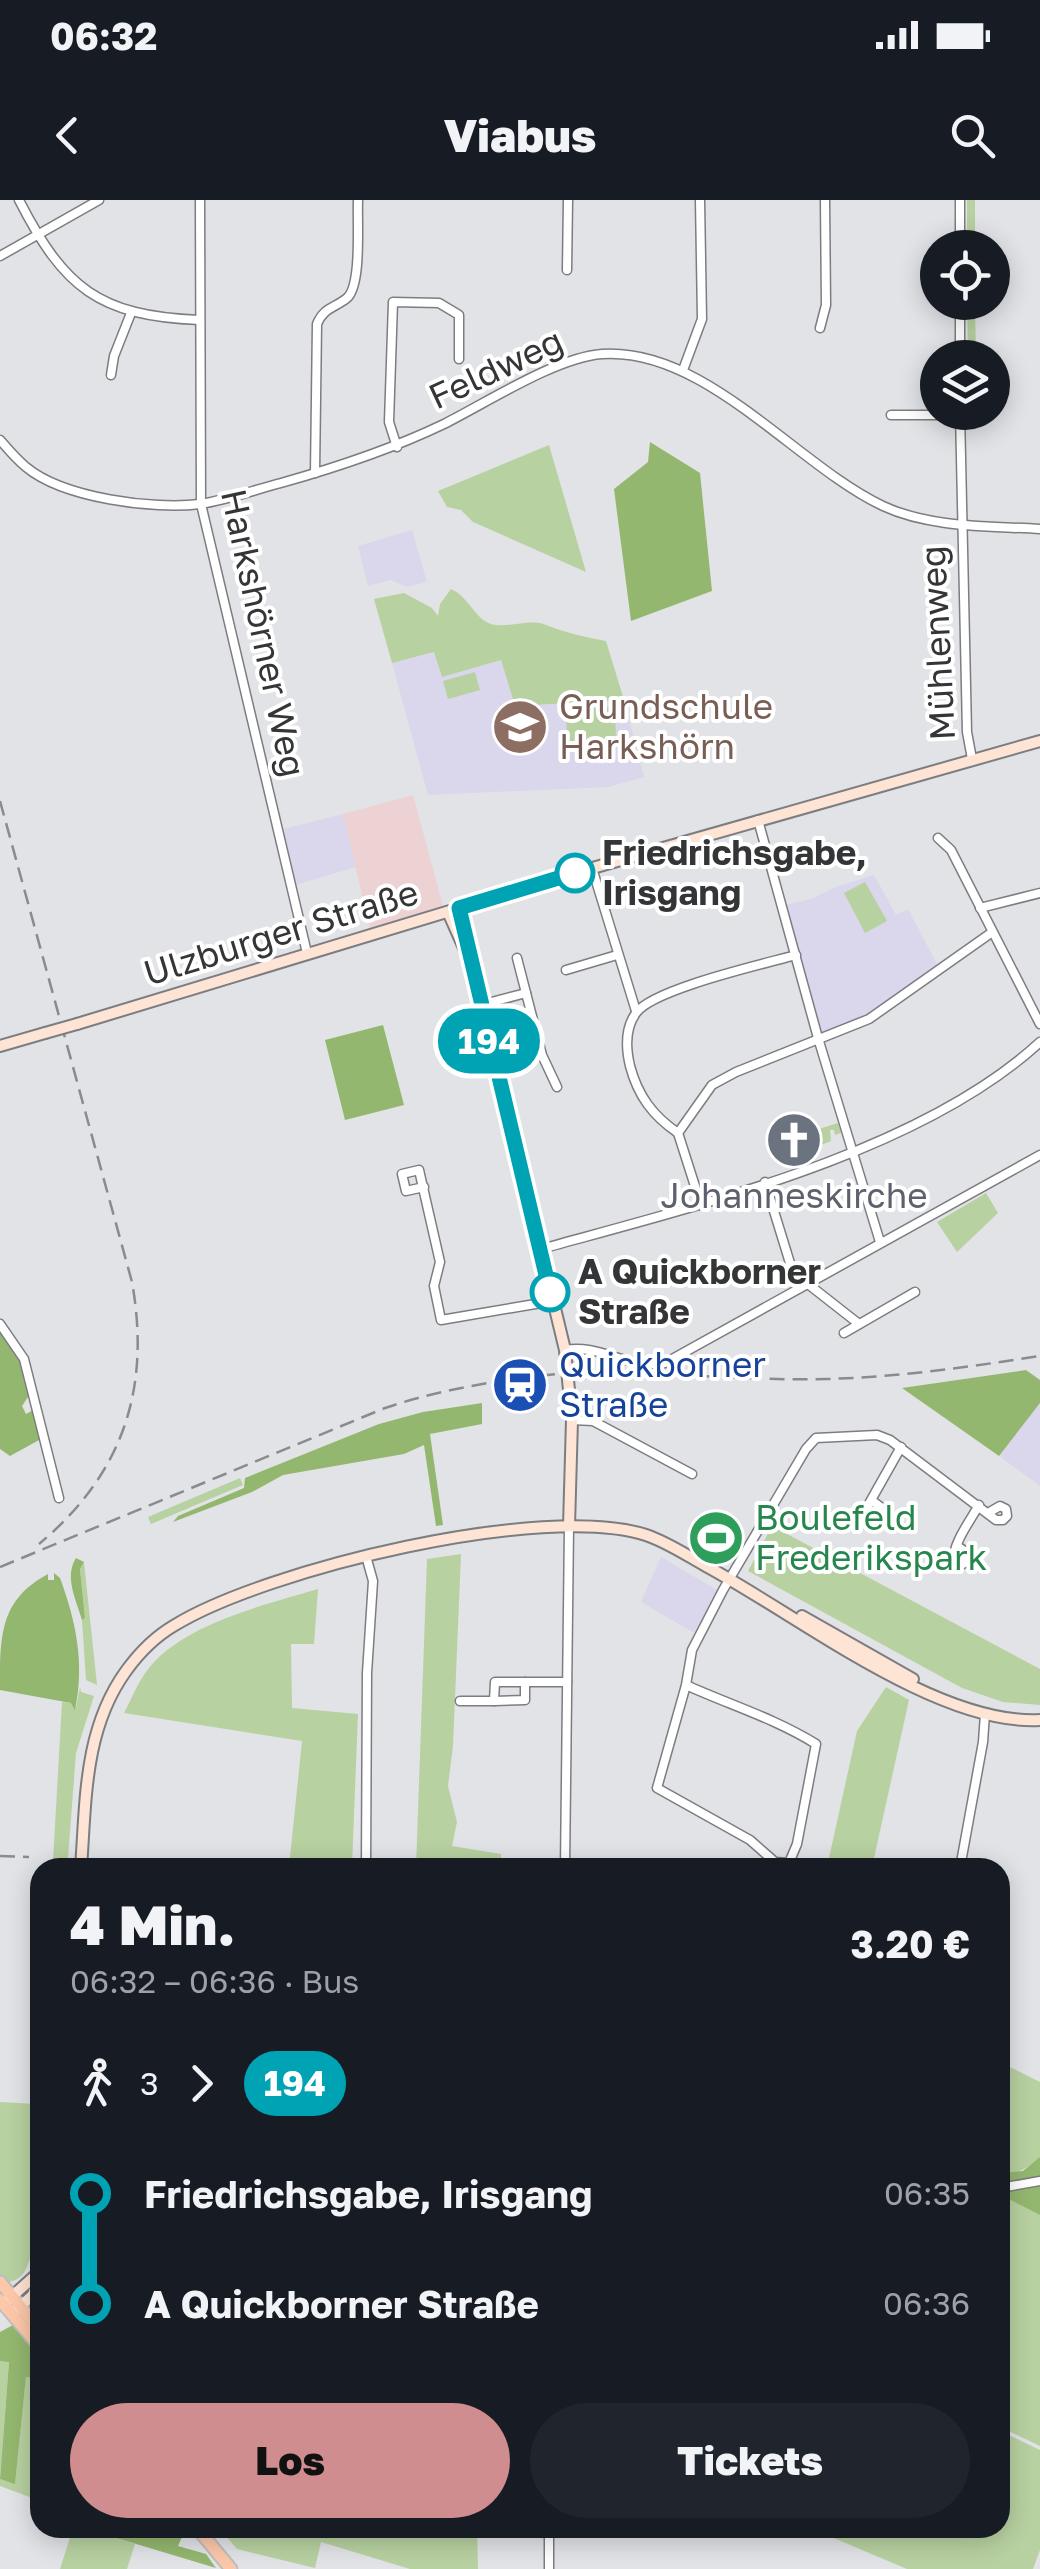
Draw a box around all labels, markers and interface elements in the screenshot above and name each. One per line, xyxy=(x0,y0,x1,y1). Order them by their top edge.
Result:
text: 06:32 xyxy=(50,13,157,58)
icon: back xyxy=(40,108,95,163)
text: Viabus xyxy=(444,108,596,162)
icon: search xyxy=(945,108,1000,163)
map controls xyxy=(920,230,1010,430)
button: locate xyxy=(920,230,1010,320)
street label: Feldweg xyxy=(422,319,569,417)
button: layers xyxy=(920,340,1010,430)
street label: Harkshörner Weg xyxy=(213,485,315,780)
street label: Mühlenweg xyxy=(911,545,963,741)
place label: Grundschule Harkshörn xyxy=(559,685,773,767)
school or university icon: Grundschule Harkshörn xyxy=(490,697,550,757)
place label: Friedrichsgabe, Irisgang xyxy=(602,831,867,913)
marker: Friedrichsgabe, Irisgang xyxy=(556,854,594,892)
street label: Ulzburger Straße xyxy=(139,870,423,994)
line badge: 194 xyxy=(432,1008,546,1074)
text: 194 xyxy=(458,1020,520,1062)
church icon: Johanneskirche xyxy=(764,1110,824,1170)
place label: Johanneskirche xyxy=(661,1174,927,1216)
place label: A Quickborner Straße xyxy=(578,1250,821,1332)
marker: A Quickborner Straße xyxy=(531,1273,569,1311)
place label: Quickborner Straße xyxy=(559,1343,766,1425)
station icon: Quickborner Straße xyxy=(490,1355,550,1415)
place label: Boulefeld Frederikspark xyxy=(755,1496,987,1578)
sports icon: Boulefeld Frederikspark xyxy=(686,1508,746,1568)
text: 4 Min. xyxy=(70,1891,235,1957)
text: 3.20 € xyxy=(850,1921,970,1966)
text: 06:32 – 06:36 · Bus xyxy=(70,1962,359,2000)
icon: walk xyxy=(70,2056,125,2111)
icon: forward xyxy=(174,2056,229,2111)
text: 194 xyxy=(264,2062,326,2104)
text: 3 xyxy=(140,2064,159,2102)
text: Friedrichsgabe, Irisgang xyxy=(144,2171,592,2216)
text: 06:35 xyxy=(884,2174,970,2212)
text: A Quickborner Straße xyxy=(144,2281,539,2326)
text: 06:36 xyxy=(883,2284,970,2322)
button: Los xyxy=(70,2403,510,2518)
button: Tickets xyxy=(530,2403,970,2518)

